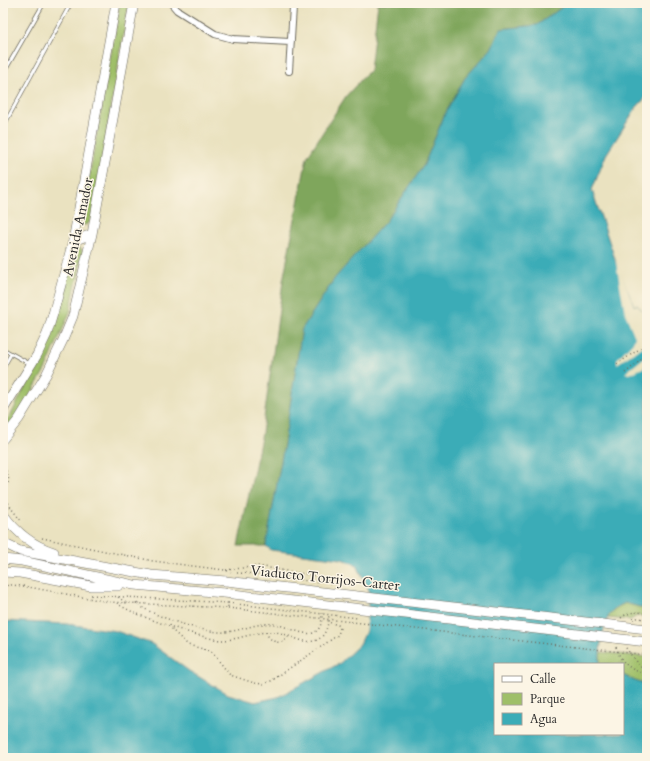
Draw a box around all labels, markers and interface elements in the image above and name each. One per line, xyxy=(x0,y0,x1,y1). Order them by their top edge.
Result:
street label: Avenida Amador xyxy=(58,175,98,278)
street label: Viaducto Torrijos-Carter xyxy=(250,561,401,595)
legend xyxy=(494,663,624,735)
text: Calle xyxy=(530,671,556,687)
text: Parque xyxy=(530,691,565,707)
text: Agua xyxy=(530,711,558,727)

